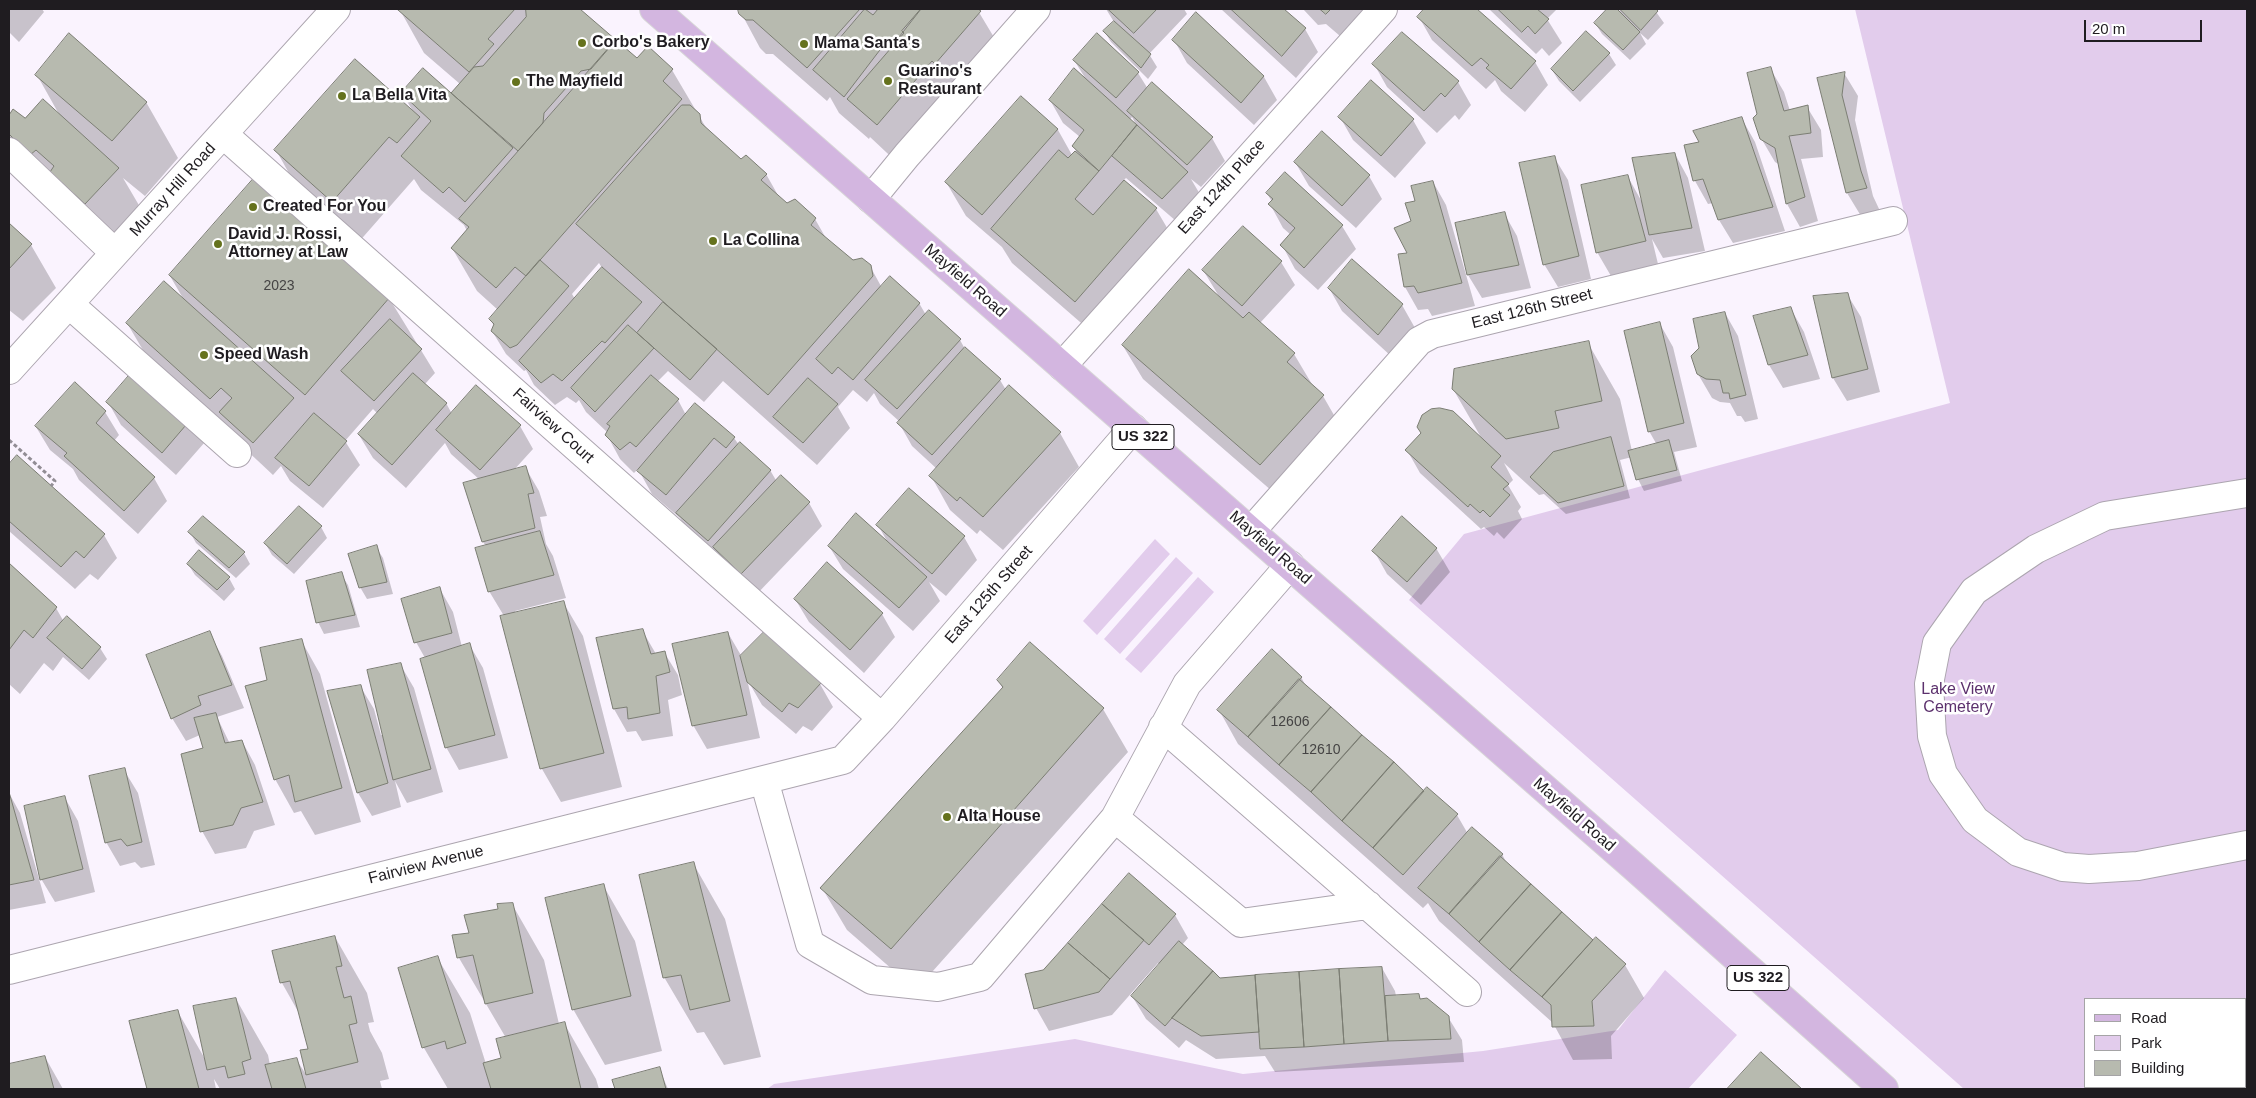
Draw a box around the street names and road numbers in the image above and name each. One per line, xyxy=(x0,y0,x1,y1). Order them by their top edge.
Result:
street label: East 124th Place xyxy=(1174,136,1270,238)
street label: Murray Hill Road xyxy=(126,139,220,241)
street label: Mayfield Road xyxy=(920,240,1010,322)
street label: East 126th Street xyxy=(1470,285,1594,333)
street label: Fairview Court xyxy=(508,384,598,468)
road number: US 322 xyxy=(1112,424,1174,450)
street label: Mayfield Road xyxy=(1225,507,1315,589)
street label: East 125th Street xyxy=(941,542,1037,648)
street label: Mayfield Road xyxy=(1529,774,1619,856)
street label: Fairview Avenue xyxy=(366,841,486,889)
road number: US 322 xyxy=(1727,966,1789,990)

